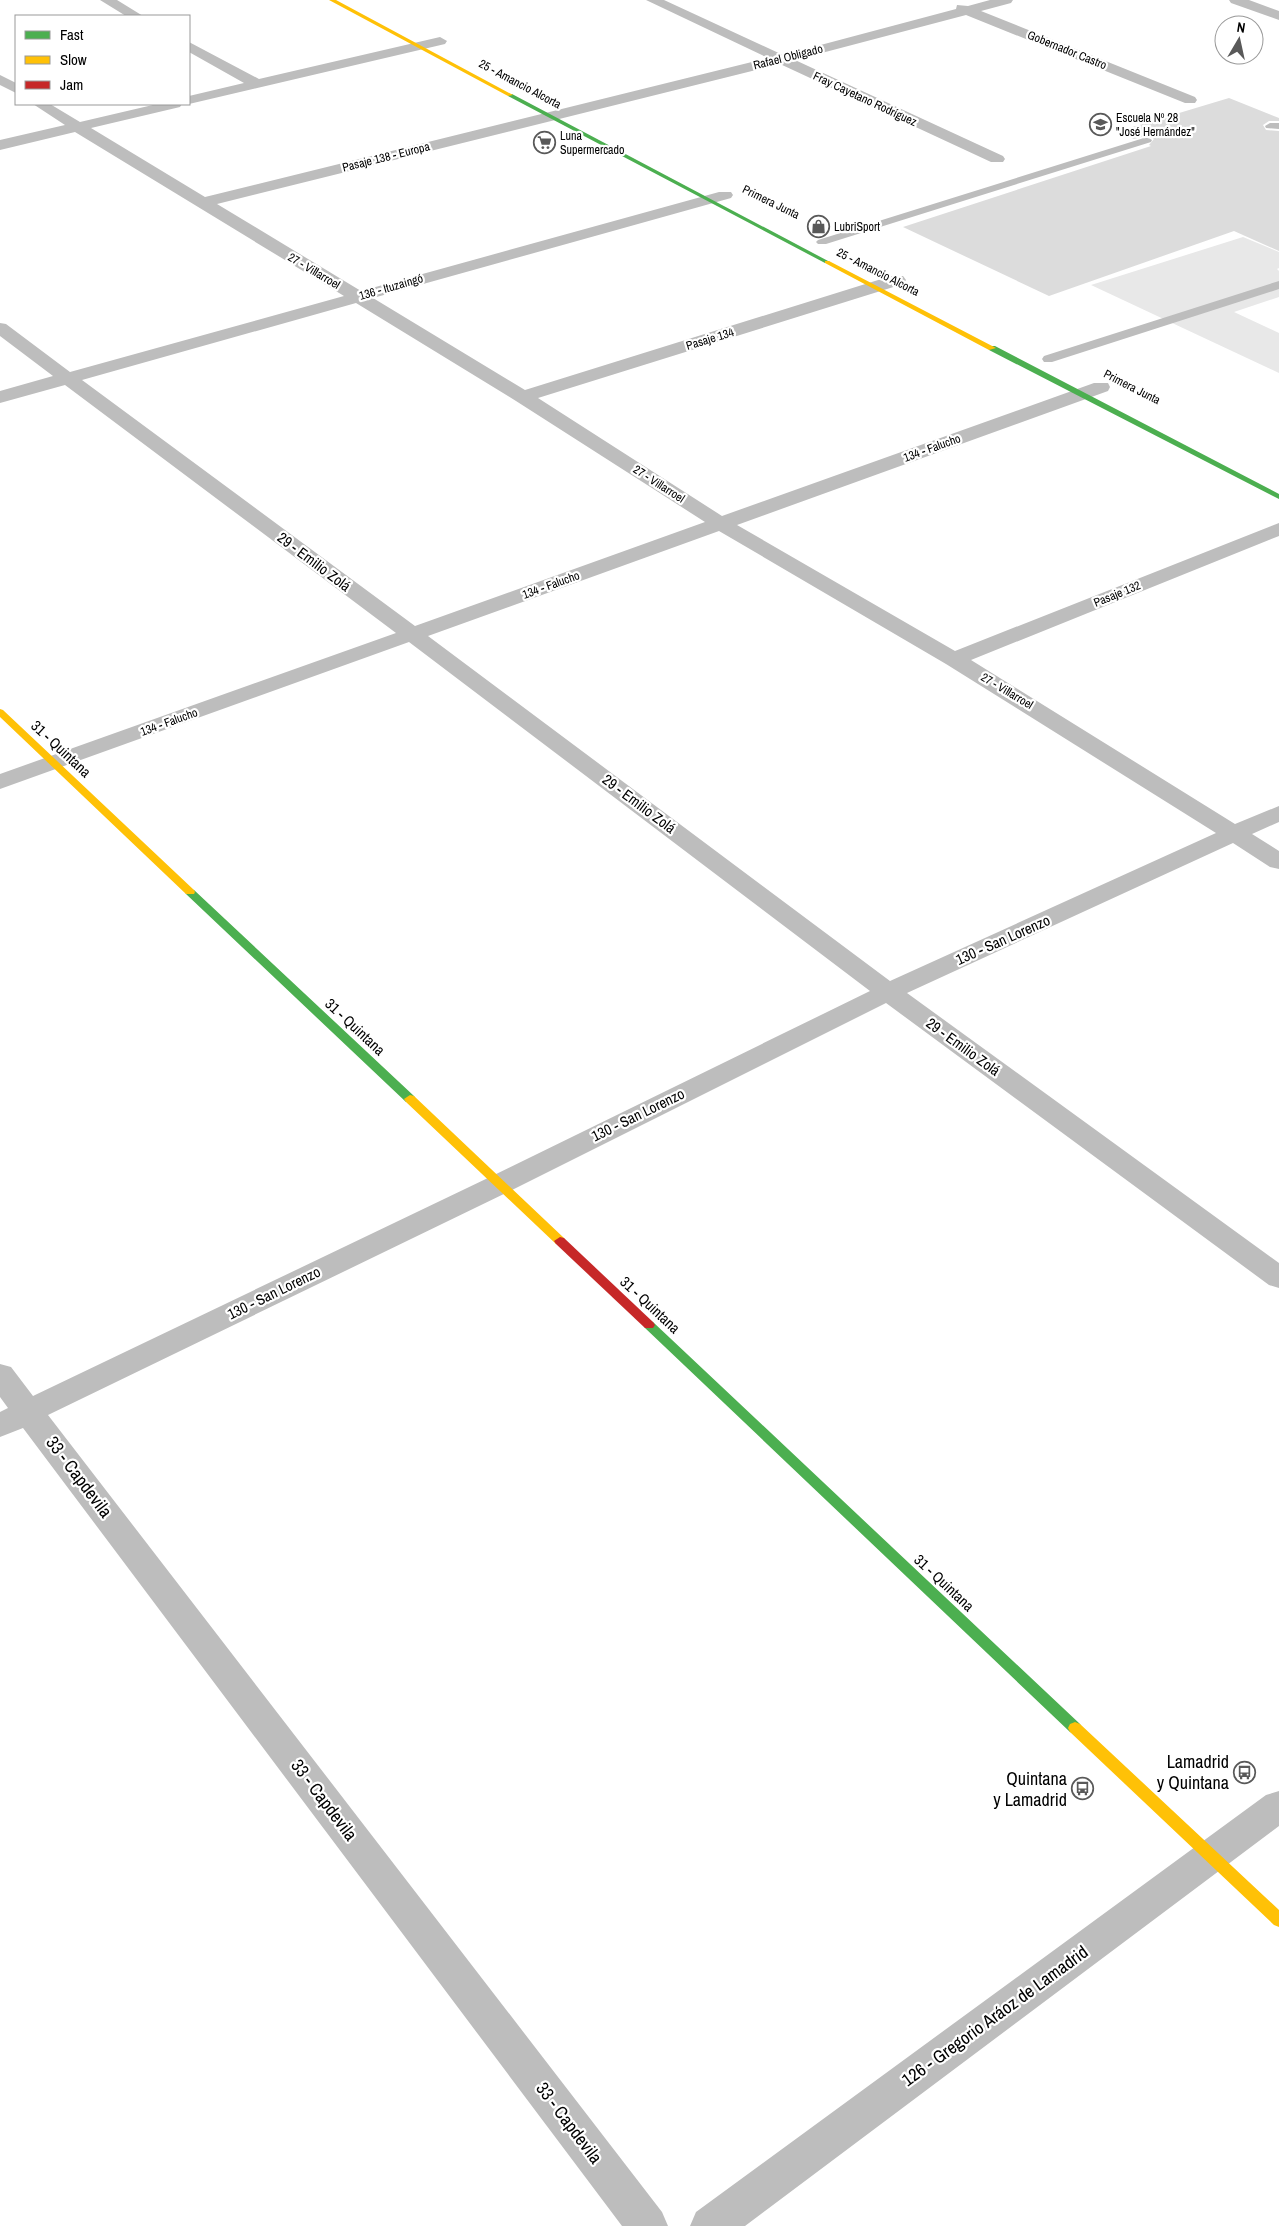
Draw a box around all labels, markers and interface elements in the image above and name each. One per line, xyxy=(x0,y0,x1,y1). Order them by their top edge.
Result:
legend xyxy=(15,15,190,105)
north arrow xyxy=(1214,15,1264,65)
text: N xyxy=(1236,18,1247,37)
text: Fast xyxy=(60,24,84,45)
street label: Gobernador Castro xyxy=(1025,27,1109,73)
street label: Rafael Obligado xyxy=(752,41,824,73)
text: Slow xyxy=(60,49,87,70)
street label: 25 - Amancio Alcorta xyxy=(476,56,564,113)
street label: Fray Cayetano Rodríguez xyxy=(811,68,920,130)
text: Jam xyxy=(60,74,83,95)
place label: Escuela Nº 28 "José Hernández" xyxy=(1116,110,1195,140)
school or university icon: Escuela Nº 28 "José Hernández" xyxy=(1088,113,1112,137)
place label: Luna Supermercado xyxy=(560,128,625,158)
supermarket icon: Luna Supermercado xyxy=(532,131,556,155)
street label: Pasaje 138 - Europa xyxy=(341,138,432,176)
street label: Primera Junta xyxy=(740,181,803,223)
shop icon: LubriSport xyxy=(806,215,830,239)
place label: LubriSport xyxy=(834,219,880,235)
street label: 25 - Amancio Alcorta xyxy=(834,244,923,300)
street label: 27 - Villarroel xyxy=(285,249,343,293)
street label: 136 - Ituzaingó xyxy=(357,270,425,304)
street label: Pasaje 134 xyxy=(684,324,736,354)
street label: Primera Junta xyxy=(1101,366,1164,408)
street label: 134 - Falucho xyxy=(901,430,963,466)
street label: 27 - Villarroel xyxy=(630,461,688,507)
street label: 29 - Emilio Zolá xyxy=(273,527,355,596)
street label: 134 - Falucho xyxy=(520,567,582,603)
street label: Pasaje 132 xyxy=(1091,577,1143,611)
street label: 27 - Villarroel xyxy=(978,669,1036,713)
street label: 134 - Falucho xyxy=(138,704,200,740)
street label: 31 - Quintana xyxy=(27,715,96,782)
street label: 29 - Emilio Zolá xyxy=(598,769,680,838)
street label: 130 - San Lorenzo xyxy=(952,909,1053,970)
street label: 31 - Quintana xyxy=(321,993,390,1060)
street label: 29 - Emilio Zolá xyxy=(922,1013,1005,1081)
street label: 130 - San Lorenzo xyxy=(588,1083,688,1146)
street label: 130 - San Lorenzo xyxy=(224,1261,324,1324)
street label: 31 - Quintana xyxy=(616,1271,685,1338)
street label: 33 - Capdevila xyxy=(41,1431,118,1523)
street label: 31 - Quintana xyxy=(910,1549,979,1616)
place label: Lamadrid y Quintana xyxy=(1157,1749,1229,1795)
street label: 33 - Capdevila xyxy=(286,1754,363,1846)
bus stop icon: Lamadrid y Quintana xyxy=(1233,1760,1257,1784)
place label: Quintana y Lamadrid xyxy=(993,1766,1067,1812)
bus stop icon: Quintana y Lamadrid xyxy=(1071,1777,1095,1801)
street label: 126 - Gregorio Aráoz de Lamadrid xyxy=(896,1939,1093,2092)
street label: 33 - Capdevila xyxy=(531,2077,608,2169)

